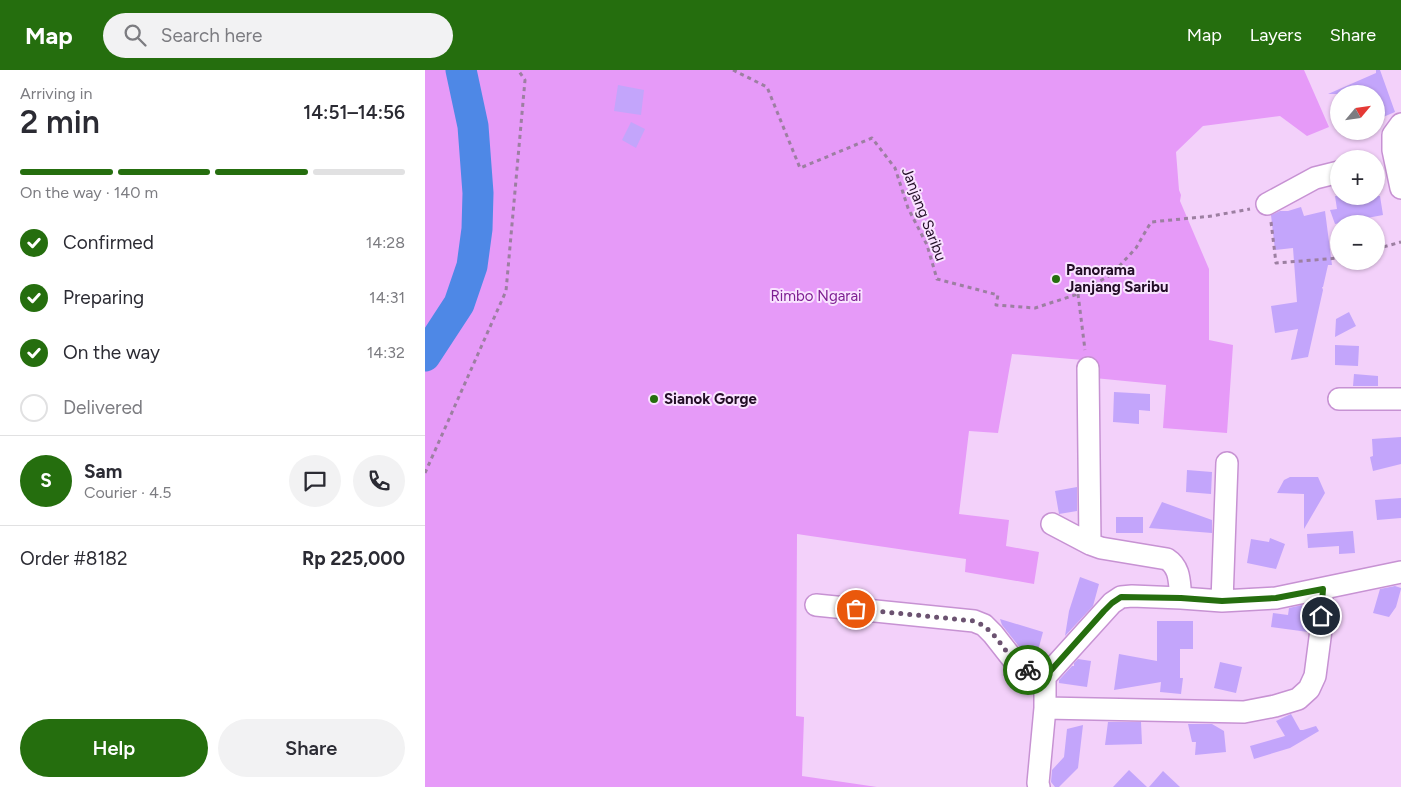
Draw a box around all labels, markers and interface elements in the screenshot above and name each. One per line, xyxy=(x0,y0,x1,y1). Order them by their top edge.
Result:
search box xyxy=(103,13,453,58)
text: Map xyxy=(25,21,73,50)
icon: search xyxy=(121,21,149,49)
text: Search here xyxy=(161,24,262,47)
text: Map xyxy=(1187,24,1222,46)
text: Layers xyxy=(1250,24,1302,46)
text: Share xyxy=(1330,24,1376,46)
text: Arriving in xyxy=(20,84,92,103)
north arrow xyxy=(1330,85,1385,140)
map controls xyxy=(1330,85,1385,270)
text: 14:51–14:56 xyxy=(303,101,405,124)
text: 2 min xyxy=(20,103,100,141)
button: + xyxy=(1330,150,1385,205)
street label: Janjang Saribu xyxy=(898,165,950,263)
text: On the way · 140 m xyxy=(20,183,158,202)
button: − xyxy=(1330,215,1385,270)
icon: check xyxy=(20,229,48,257)
text: Confirmed xyxy=(63,231,154,254)
text: 14:28 xyxy=(366,233,405,252)
place label: Panorama Janjang Saribu xyxy=(1066,261,1168,296)
marker: Panorama Janjang Saribu xyxy=(1050,273,1062,285)
icon: check xyxy=(20,284,48,312)
text: Preparing xyxy=(63,286,144,309)
park label: Rimbo Ngarai xyxy=(770,287,862,305)
text: 14:31 xyxy=(369,288,405,307)
icon: check xyxy=(20,339,48,367)
text: On the way xyxy=(63,341,160,364)
text: 14:32 xyxy=(367,343,405,362)
place label: Sianok Gorge xyxy=(664,390,757,408)
marker: Sianok Gorge xyxy=(648,393,660,405)
text: Delivered xyxy=(63,396,143,419)
button: chat xyxy=(289,455,341,507)
button: phone xyxy=(353,455,405,507)
text: Sam xyxy=(84,460,122,483)
text: S xyxy=(40,469,52,492)
text: Courier · 4.5 xyxy=(84,483,171,502)
text: Order #8182 xyxy=(20,547,128,570)
text: Rp 225,000 xyxy=(302,547,405,570)
pin xyxy=(835,588,877,630)
icon: bag xyxy=(842,595,870,623)
pin xyxy=(1300,595,1342,637)
icon: home xyxy=(1307,602,1335,630)
courier xyxy=(1003,645,1053,695)
icon: bike xyxy=(1014,656,1042,684)
button: Help xyxy=(20,719,208,777)
button: Share xyxy=(218,719,405,777)

